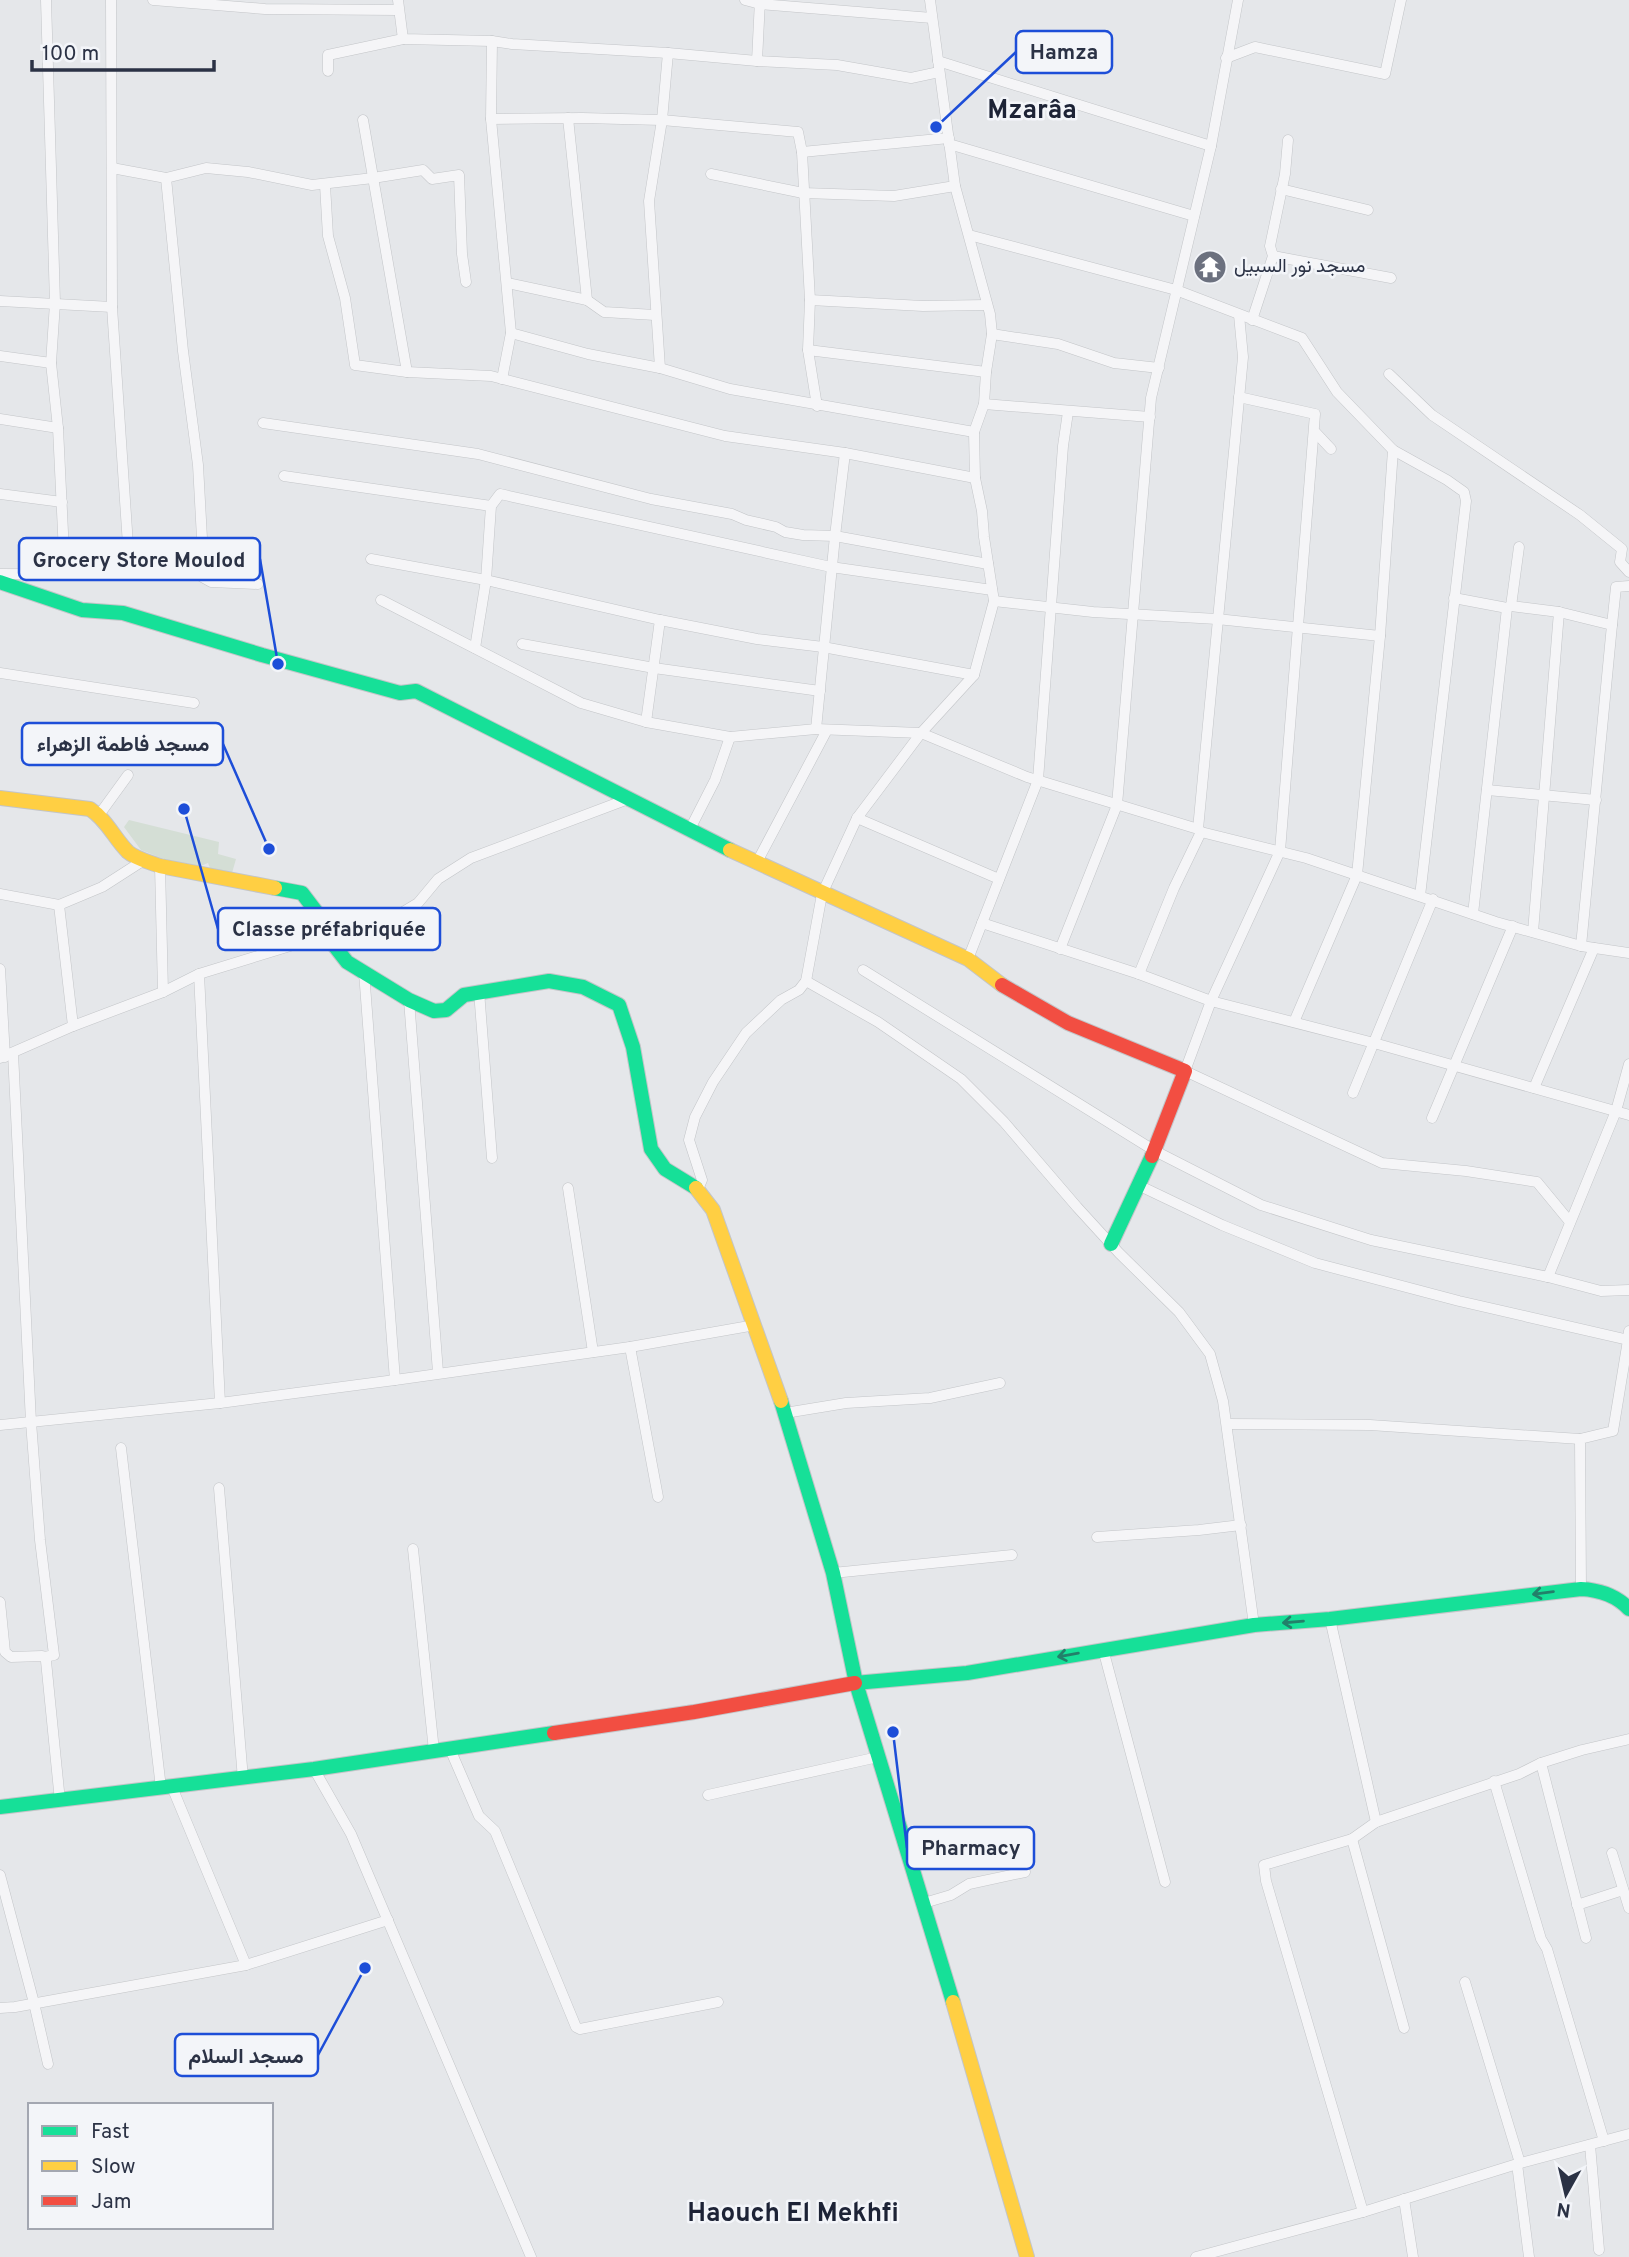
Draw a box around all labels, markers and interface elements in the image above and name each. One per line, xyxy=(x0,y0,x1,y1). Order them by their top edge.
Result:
scale bar xyxy=(32,28,214,72)
callout: Hamza xyxy=(1016,31,1112,73)
text: Hamza xyxy=(1030,40,1098,67)
text: 100 m xyxy=(42,41,99,68)
district label: Mzarâa xyxy=(987,95,1077,128)
temple icon: مسجد نور السبيل xyxy=(1191,248,1229,286)
place label: مسجد نور السبيل xyxy=(1234,255,1365,279)
callout: Grocery Store Moulod xyxy=(19,538,260,580)
text: Grocery Store Moulod xyxy=(33,548,245,575)
callout: مسجد فاطمة الزهراء xyxy=(22,723,223,765)
text: مسجد فاطمة الزهراء xyxy=(37,732,209,759)
callout: Classe préfabriquée xyxy=(218,908,440,950)
text: Classe préfabriquée xyxy=(232,917,426,944)
one-way arrow xyxy=(1532,1587,1555,1600)
one-way arrow xyxy=(1282,1616,1304,1629)
one-way arrow xyxy=(1057,1649,1080,1662)
callout: Pharmacy xyxy=(907,1827,1034,1869)
text: Pharmacy xyxy=(921,1836,1021,1863)
callout: مسجد السلام xyxy=(175,2034,318,2076)
text: مسجد السلام xyxy=(188,2044,304,2071)
legend xyxy=(28,2103,273,2229)
text: Fast xyxy=(91,2119,130,2146)
text: Slow xyxy=(91,2154,136,2181)
north arrow xyxy=(1531,2159,1601,2229)
text: Jam xyxy=(91,2189,132,2216)
text: N xyxy=(1555,2196,1572,2222)
district label: Haouch El Mekhfi xyxy=(687,2198,899,2231)

